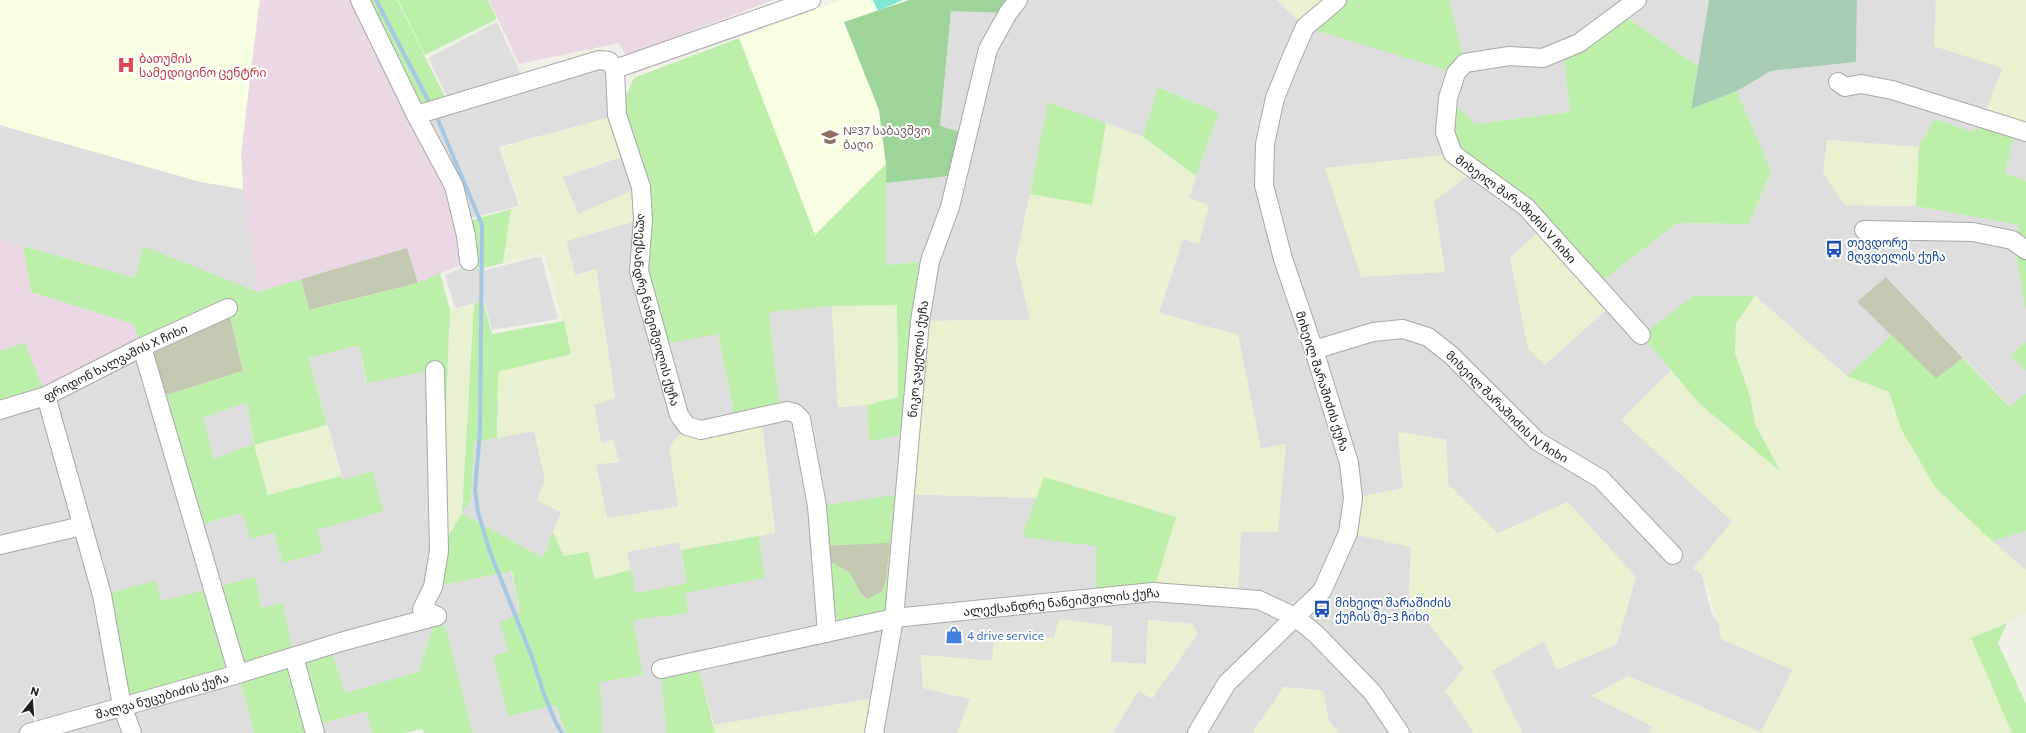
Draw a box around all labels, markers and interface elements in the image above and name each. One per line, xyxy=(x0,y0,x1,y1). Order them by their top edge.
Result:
place label: ბათუმის სამედიცინო ცენტრი xyxy=(139,51,266,81)
hospital icon: ბათუმის სამედიცინო ცენტრი xyxy=(116,55,136,75)
place label: №37 საბავშვო ბაღი xyxy=(843,123,930,153)
school or university icon: №37 საბავშვო ბაღი xyxy=(820,127,840,147)
street label: მიხეილ შარაშიძის V ჩიხი xyxy=(1453,151,1580,266)
street label: ალექსანდრე ნანეიშვილის ქუჩა xyxy=(629,213,683,407)
place label: თევდორე მღვდელის ქუჩა xyxy=(1847,235,1946,265)
bus stop icon: თევდორე მღვდელის ქუჩა xyxy=(1824,239,1844,259)
street label: ნიკო ჯაყელის ქუჩა xyxy=(905,299,930,418)
street label: მიხეილ შარაშიძის ქუჩა xyxy=(1292,309,1352,453)
street label: ფრიდონ ხალვაშის X ჩიხი xyxy=(40,320,189,404)
street label: მიხეილ შარაშიძის IV ჩიხი xyxy=(1444,347,1571,465)
street label: ალექსანდრე ნანეიშვილის ქუჩა xyxy=(963,585,1160,619)
place label: მიხეილ შარაშიძის ქუჩის მე-3 ჩიხი xyxy=(1335,595,1451,624)
bus stop icon: მიხეილ შარაშიძის ქუჩის მე-3 ჩიხი xyxy=(1312,599,1332,619)
shop icon: 4 drive service xyxy=(944,625,964,645)
place label: 4 drive service xyxy=(967,628,1044,642)
street label: შალვა ნუცუბიძის ქუჩა xyxy=(94,670,230,721)
north arrow xyxy=(12,681,52,721)
text: N xyxy=(29,684,41,698)

